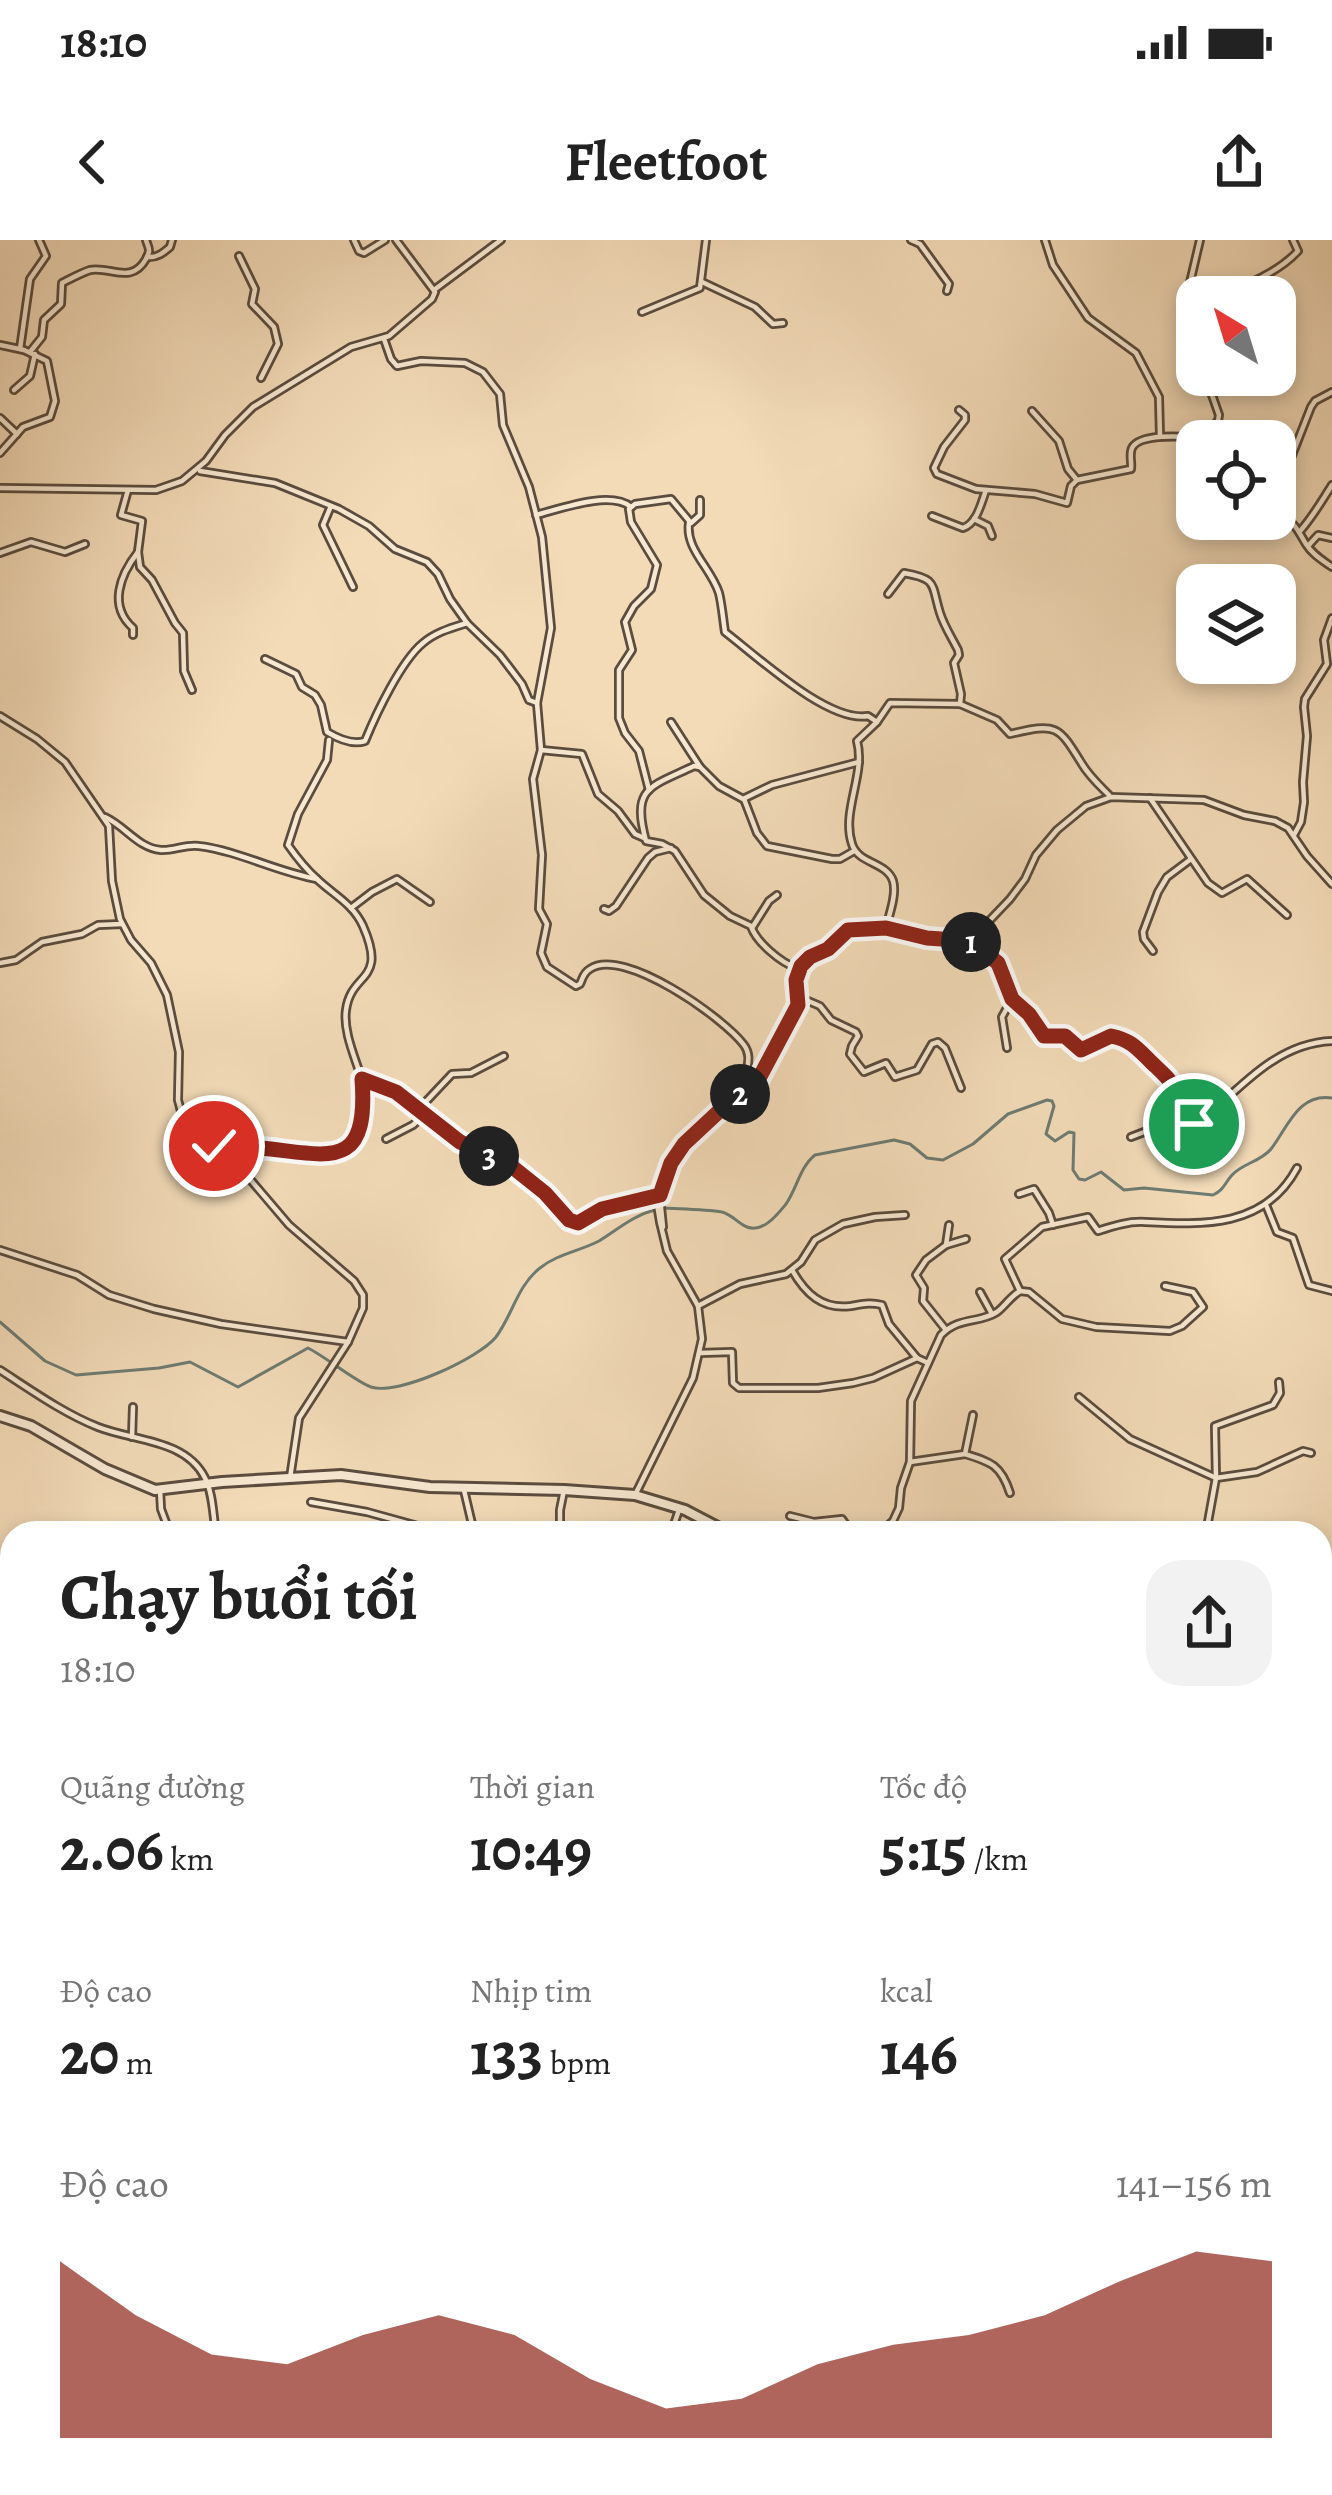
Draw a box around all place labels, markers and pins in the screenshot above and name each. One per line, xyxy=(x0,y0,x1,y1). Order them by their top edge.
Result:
pin: 1 xyxy=(941,912,1001,972)
pin: 2 xyxy=(710,1064,770,1124)
pin xyxy=(1143,1073,1245,1175)
pin xyxy=(163,1095,265,1197)
pin: 3 xyxy=(459,1126,519,1186)

